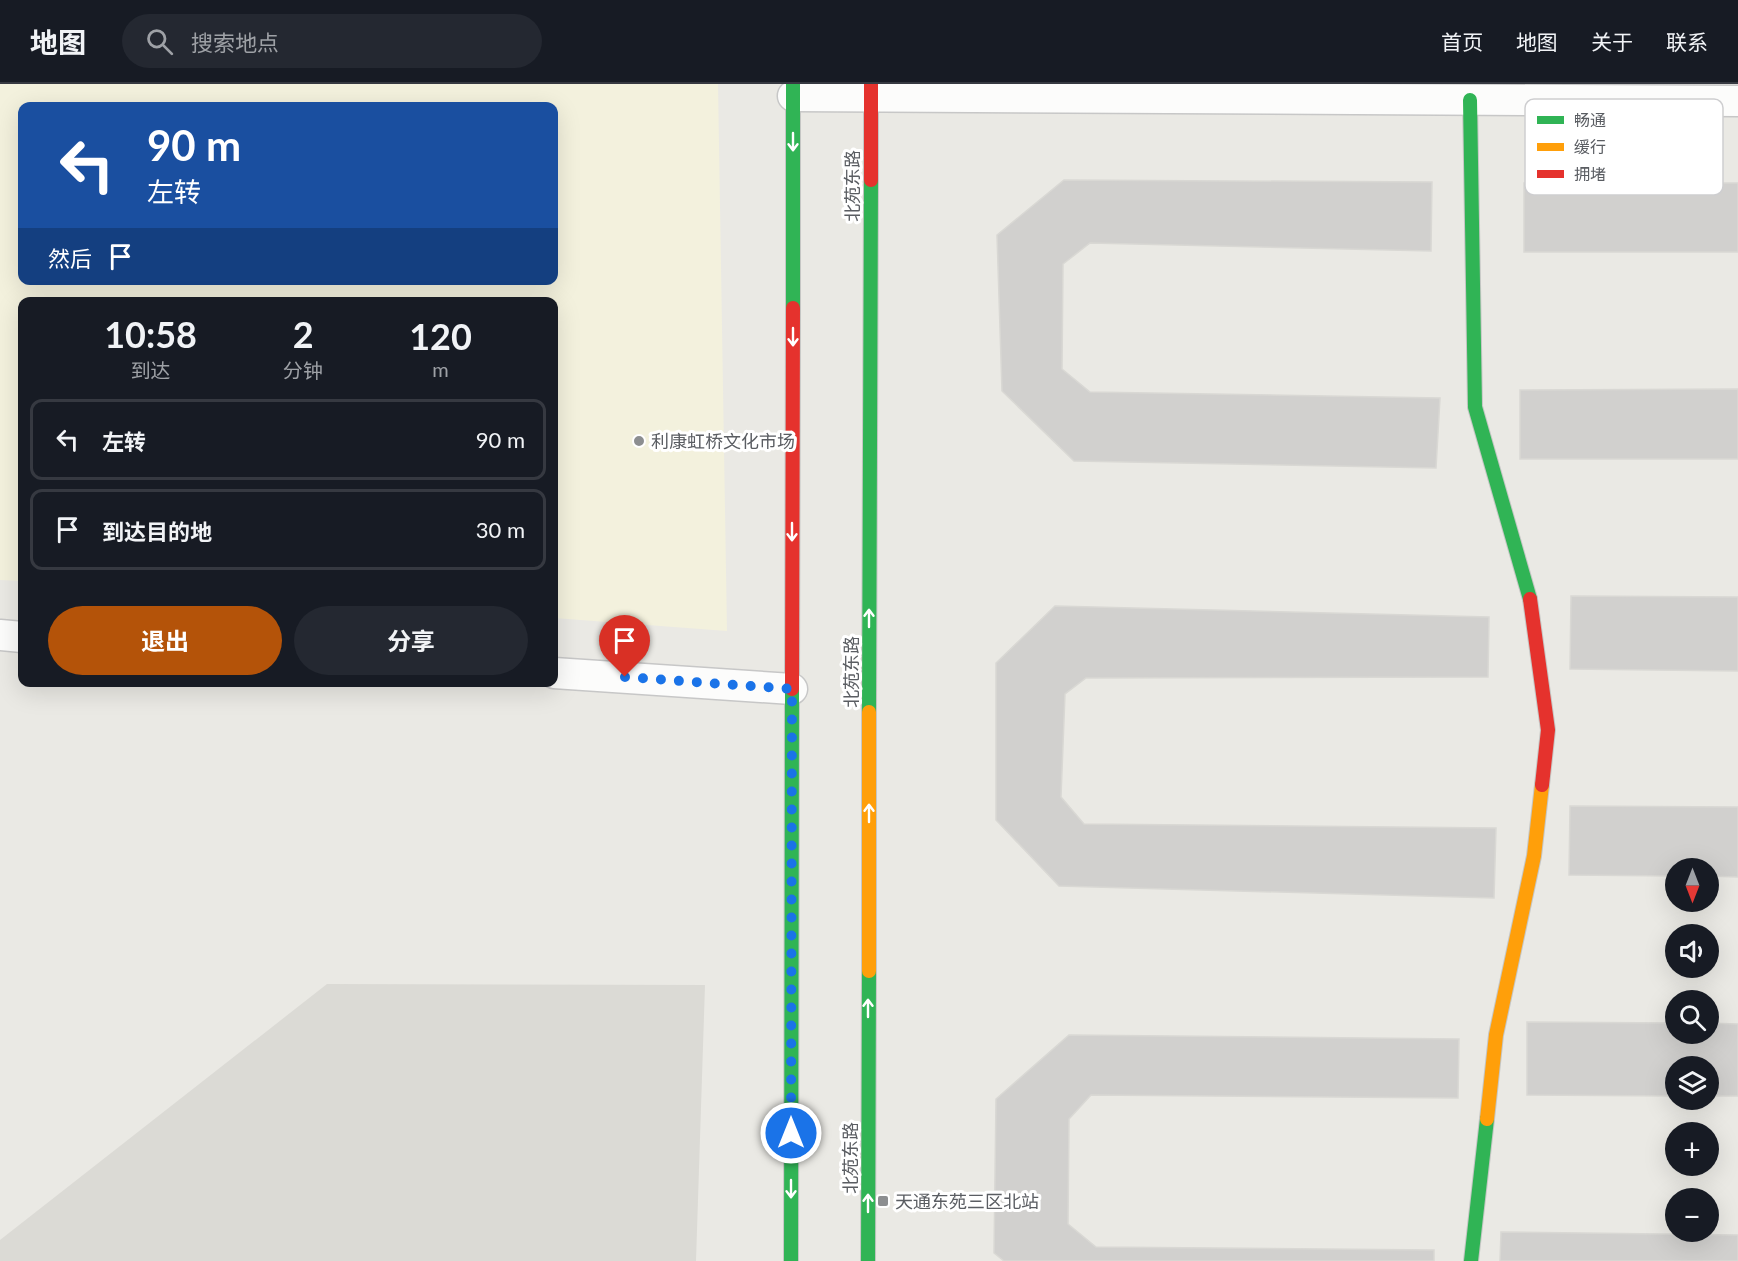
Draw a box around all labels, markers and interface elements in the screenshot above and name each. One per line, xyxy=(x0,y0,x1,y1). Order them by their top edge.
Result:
search box xyxy=(122,14,542,68)
text: 地图 xyxy=(30,25,86,59)
icon: search xyxy=(143,25,176,58)
text: 搜索地点 xyxy=(191,29,279,56)
text: 首页 xyxy=(1441,29,1483,54)
text: 地图 xyxy=(1516,29,1558,54)
text: 关于 xyxy=(1591,29,1633,54)
text: 联系 xyxy=(1666,29,1708,54)
legend xyxy=(1525,99,1723,195)
text: 畅通 xyxy=(1574,110,1606,129)
text: 90 m xyxy=(147,120,241,170)
icon: left xyxy=(48,126,126,204)
one-way arrow xyxy=(787,132,799,152)
text: 缓行 xyxy=(1574,137,1606,156)
street label: 北苑东路 xyxy=(841,150,863,222)
text: 拥堵 xyxy=(1574,164,1606,183)
text: 左转 xyxy=(147,175,201,208)
icon: arrive xyxy=(104,240,137,273)
text: 然后 xyxy=(48,245,92,272)
text: 10:58 xyxy=(104,312,197,356)
text: 2 xyxy=(293,312,314,356)
text: 120 xyxy=(409,314,472,358)
one-way arrow xyxy=(787,327,799,347)
text: m xyxy=(432,357,449,381)
text: 到达 xyxy=(131,358,171,382)
text: 分钟 xyxy=(283,358,323,382)
icon: left xyxy=(51,423,84,456)
text: 90 m xyxy=(476,426,525,453)
text: 左转 xyxy=(102,428,146,455)
place label: 利康虹桥文化市场 xyxy=(651,430,795,452)
marker: 利康虹桥文化市场 xyxy=(632,434,646,448)
icon: arrive xyxy=(51,513,84,546)
text: 30 m xyxy=(476,516,525,543)
text: 到达目的地 xyxy=(102,518,212,545)
one-way arrow xyxy=(786,522,798,542)
button: 退出 xyxy=(48,606,282,675)
button: 分享 xyxy=(294,606,528,675)
one-way arrow xyxy=(863,608,875,628)
pin xyxy=(599,615,650,677)
icon: arrive xyxy=(608,624,641,657)
street label: 北苑东路 xyxy=(840,636,862,708)
one-way arrow xyxy=(863,803,875,823)
north arrow xyxy=(1665,858,1719,912)
map controls xyxy=(1665,858,1719,1242)
button: sound xyxy=(1665,924,1719,978)
button: search xyxy=(1665,990,1719,1044)
one-way arrow xyxy=(862,998,874,1018)
button: layers xyxy=(1665,1056,1719,1110)
position arrow xyxy=(759,1101,823,1165)
street label: 北苑东路 xyxy=(839,1122,861,1194)
button: + xyxy=(1665,1122,1719,1176)
one-way arrow xyxy=(785,1179,797,1199)
button: − xyxy=(1665,1188,1719,1242)
place label: 天通东苑三区北站 xyxy=(895,1190,1039,1212)
one-way arrow xyxy=(862,1193,874,1213)
marker: 天通东苑三区北站 xyxy=(876,1194,890,1208)

